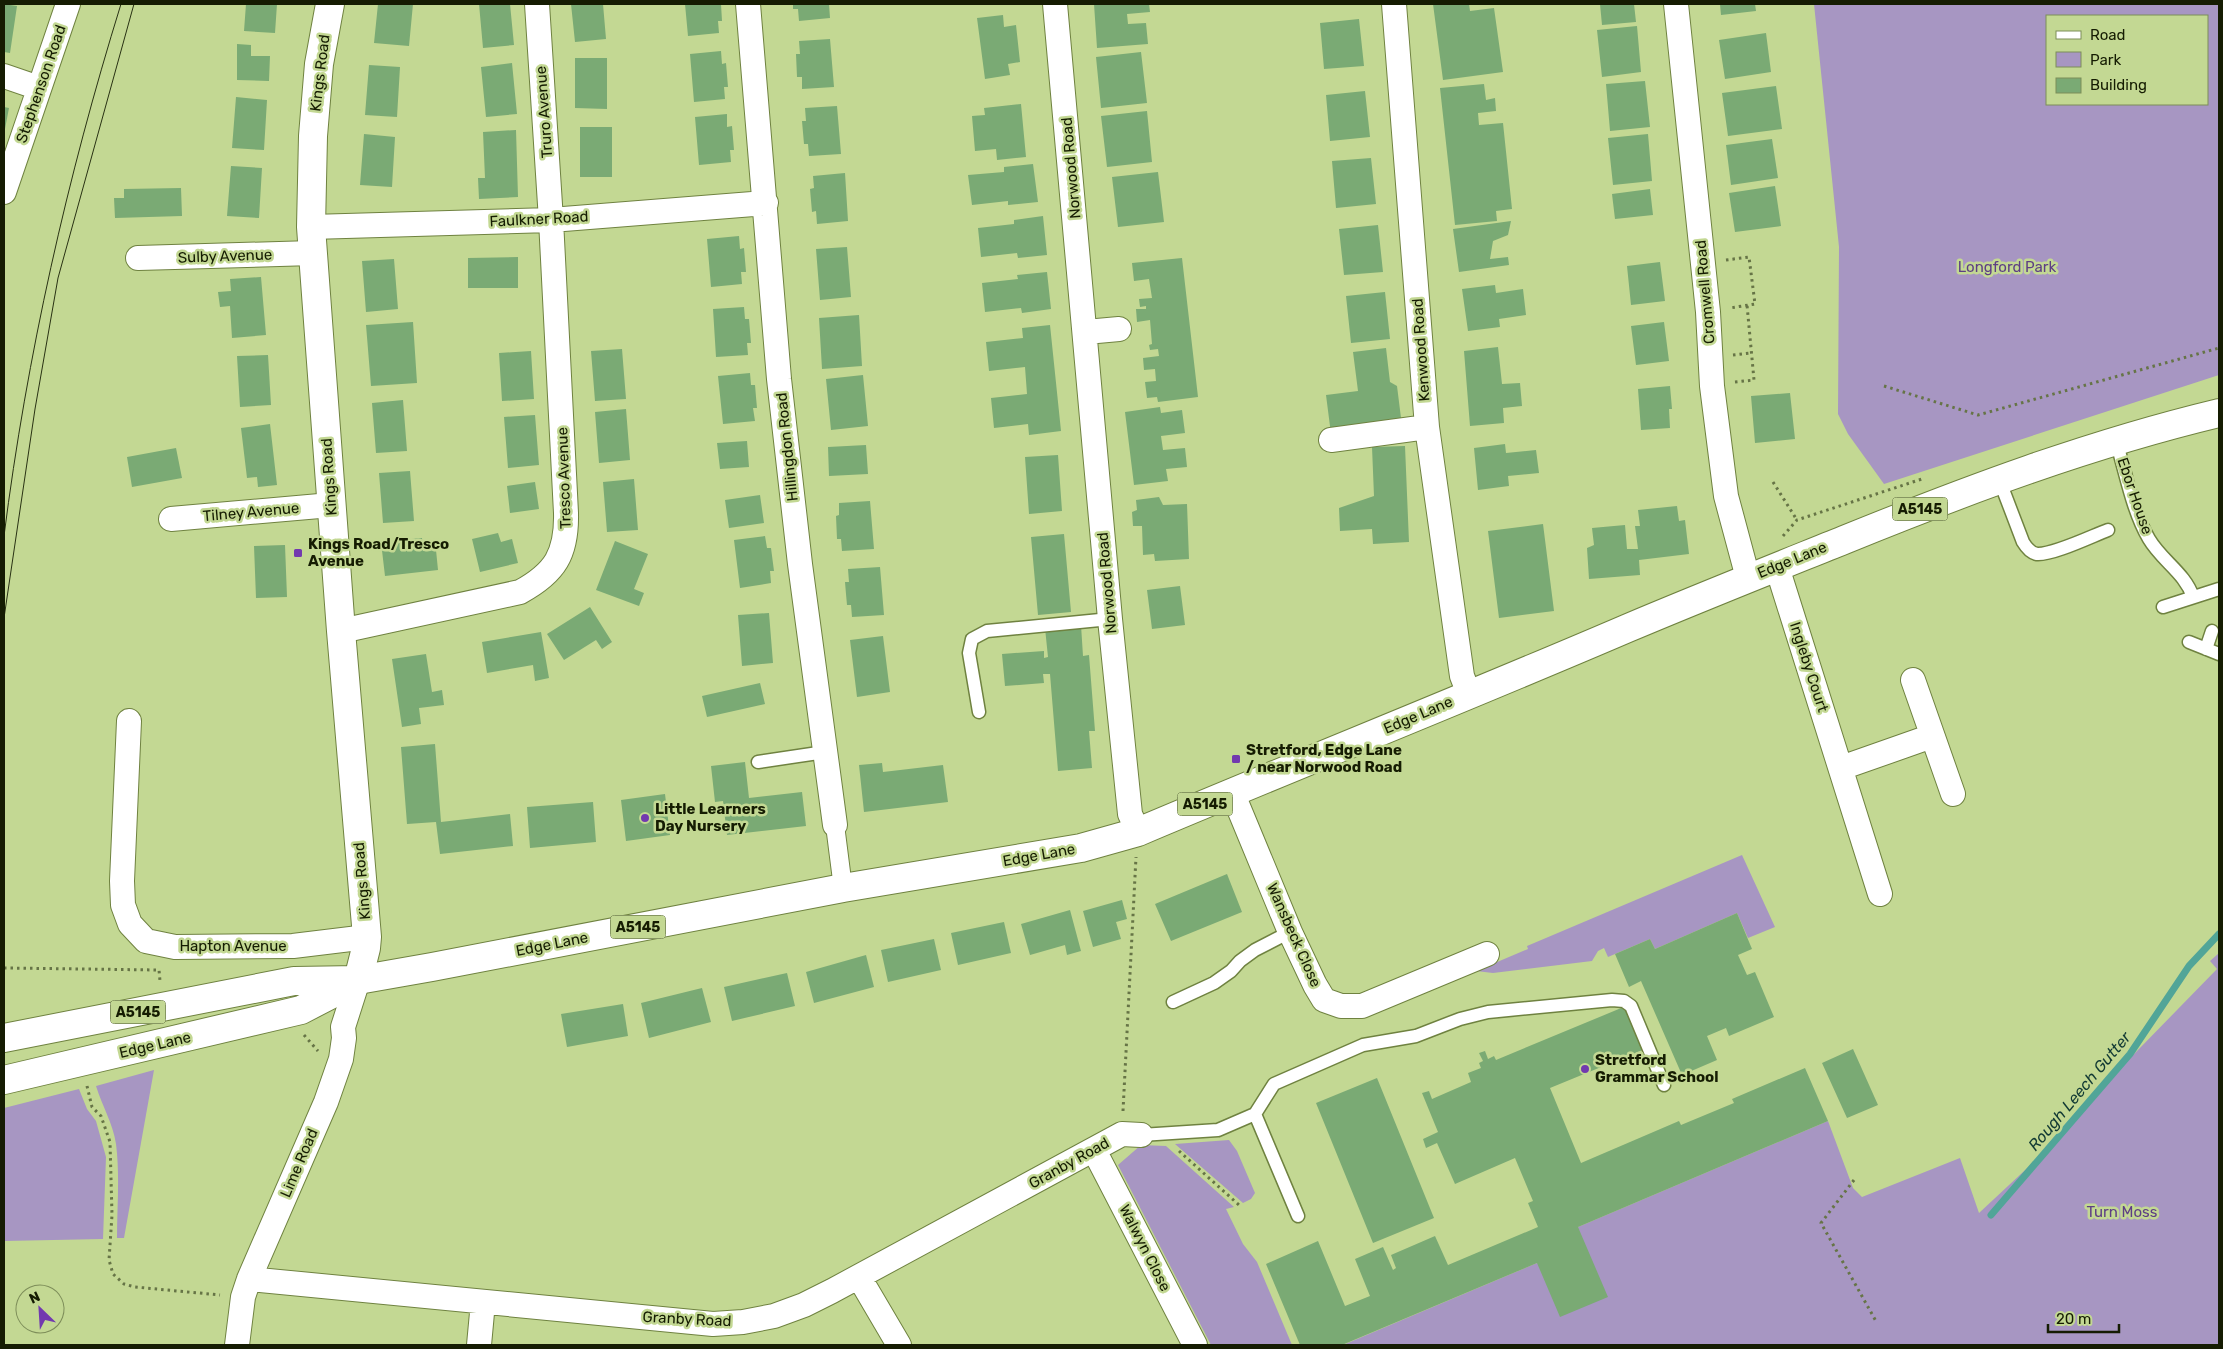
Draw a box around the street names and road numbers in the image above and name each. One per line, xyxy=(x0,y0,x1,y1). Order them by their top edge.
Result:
street label: Stephenson Road xyxy=(12,23,70,145)
street label: Kings Road xyxy=(306,33,334,113)
street label: Truro Avenue xyxy=(532,65,556,159)
street label: Norwood Road xyxy=(1058,116,1084,220)
street label: Faulkner Road xyxy=(489,207,589,231)
street label: Cromwell Road xyxy=(1691,239,1719,345)
street label: Sulby Avenue xyxy=(178,245,272,267)
street label: Kenwood Road xyxy=(1408,298,1434,402)
street label: Hillingdon Road xyxy=(772,392,802,502)
street label: Tresco Avenue xyxy=(553,427,575,529)
street label: Kings Road xyxy=(317,438,341,516)
street label: Ebor House xyxy=(2113,455,2157,537)
road number: A5145 xyxy=(1892,498,1948,520)
street label: Tilney Avenue xyxy=(202,499,300,525)
street label: Norwood Road xyxy=(1094,531,1120,635)
street label: Edge Lane xyxy=(1755,538,1829,582)
street label: Ingleby Court xyxy=(1786,620,1832,714)
street label: Edge Lane xyxy=(1381,692,1455,738)
road number: A5145 xyxy=(1178,792,1232,816)
street label: Edge Lane xyxy=(1001,840,1077,870)
street label: Kings Road xyxy=(350,842,374,920)
street label: Wansbeck Close xyxy=(1263,880,1325,990)
road number: A5145 xyxy=(610,916,666,939)
street label: Edge Lane xyxy=(514,928,590,960)
street label: Hapton Avenue xyxy=(179,937,287,955)
road number: A5145 xyxy=(110,1000,166,1024)
street label: Edge Lane xyxy=(117,1028,193,1062)
street label: Lime Road xyxy=(276,1126,322,1200)
street label: Granby Road xyxy=(1026,1134,1112,1192)
street label: Walwyn Close xyxy=(1115,1202,1175,1294)
street label: Granby Road xyxy=(642,1308,732,1330)

